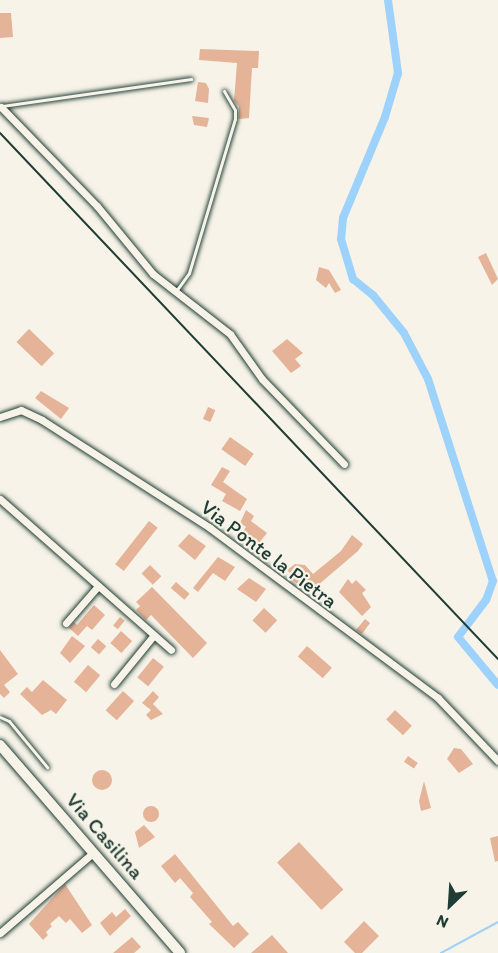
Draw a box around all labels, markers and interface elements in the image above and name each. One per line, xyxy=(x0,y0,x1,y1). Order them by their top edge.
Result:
street label: Via Ponte la Pietra xyxy=(196,494,342,614)
street label: Via Casilina xyxy=(61,788,149,884)
north arrow xyxy=(420,875,480,935)
text: N xyxy=(433,911,451,933)

